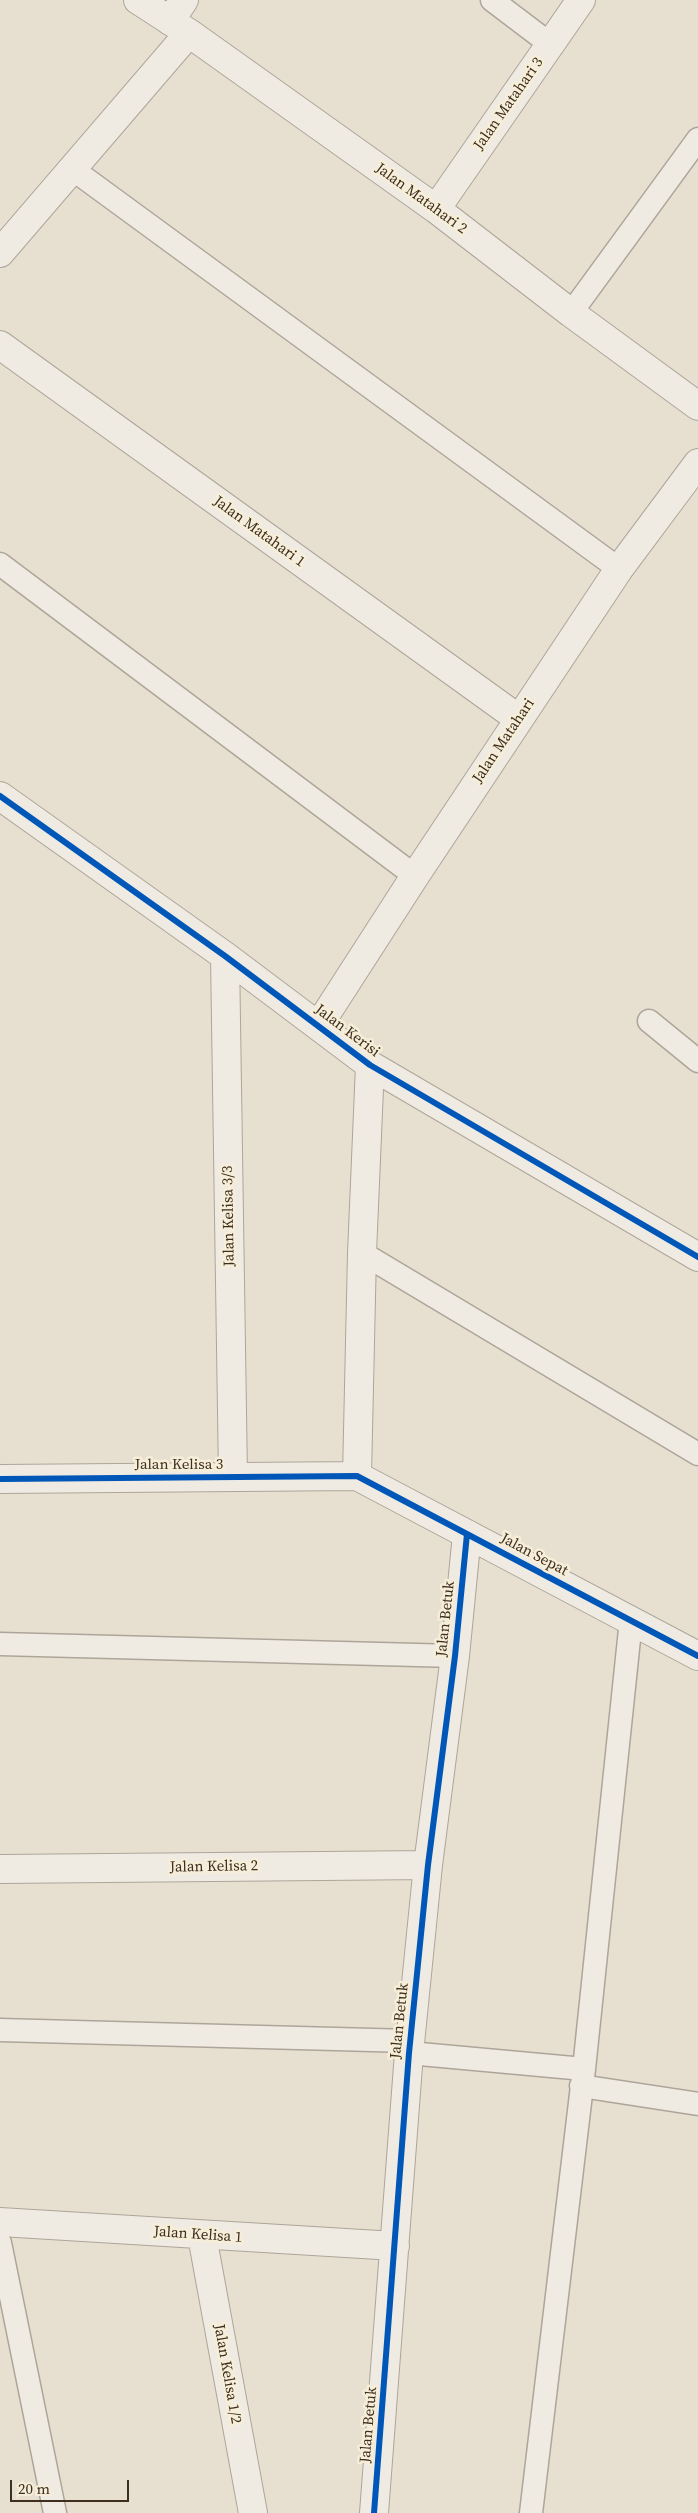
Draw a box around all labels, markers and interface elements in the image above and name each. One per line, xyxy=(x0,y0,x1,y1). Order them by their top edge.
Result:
street label: Jalan Matahari 3 xyxy=(470,54,548,154)
street label: Jalan Matahari 2 xyxy=(372,160,470,238)
street label: Jalan Matahari 1 xyxy=(210,493,308,571)
street label: Jalan Matahari xyxy=(469,695,539,787)
street label: Jalan Kerisi xyxy=(311,1001,383,1061)
street label: Jalan Kelisa 3/3 xyxy=(219,1165,239,1267)
street label: Jalan Kelisa 3 xyxy=(135,1456,223,1474)
street label: Jalan Sepat xyxy=(497,1530,571,1580)
street label: Jalan Betuk xyxy=(433,1580,459,1658)
street label: Jalan Kelisa 2 xyxy=(170,1857,258,1877)
street label: Jalan Betuk xyxy=(387,1982,413,2060)
street label: Jalan Kelisa 1 xyxy=(153,2223,243,2247)
street label: Jalan Kelisa 1/2 xyxy=(209,2323,245,2425)
street label: Jalan Betuk xyxy=(357,2386,381,2464)
scale bar xyxy=(12,2470,131,2502)
text: 20 m xyxy=(18,2478,50,2499)

